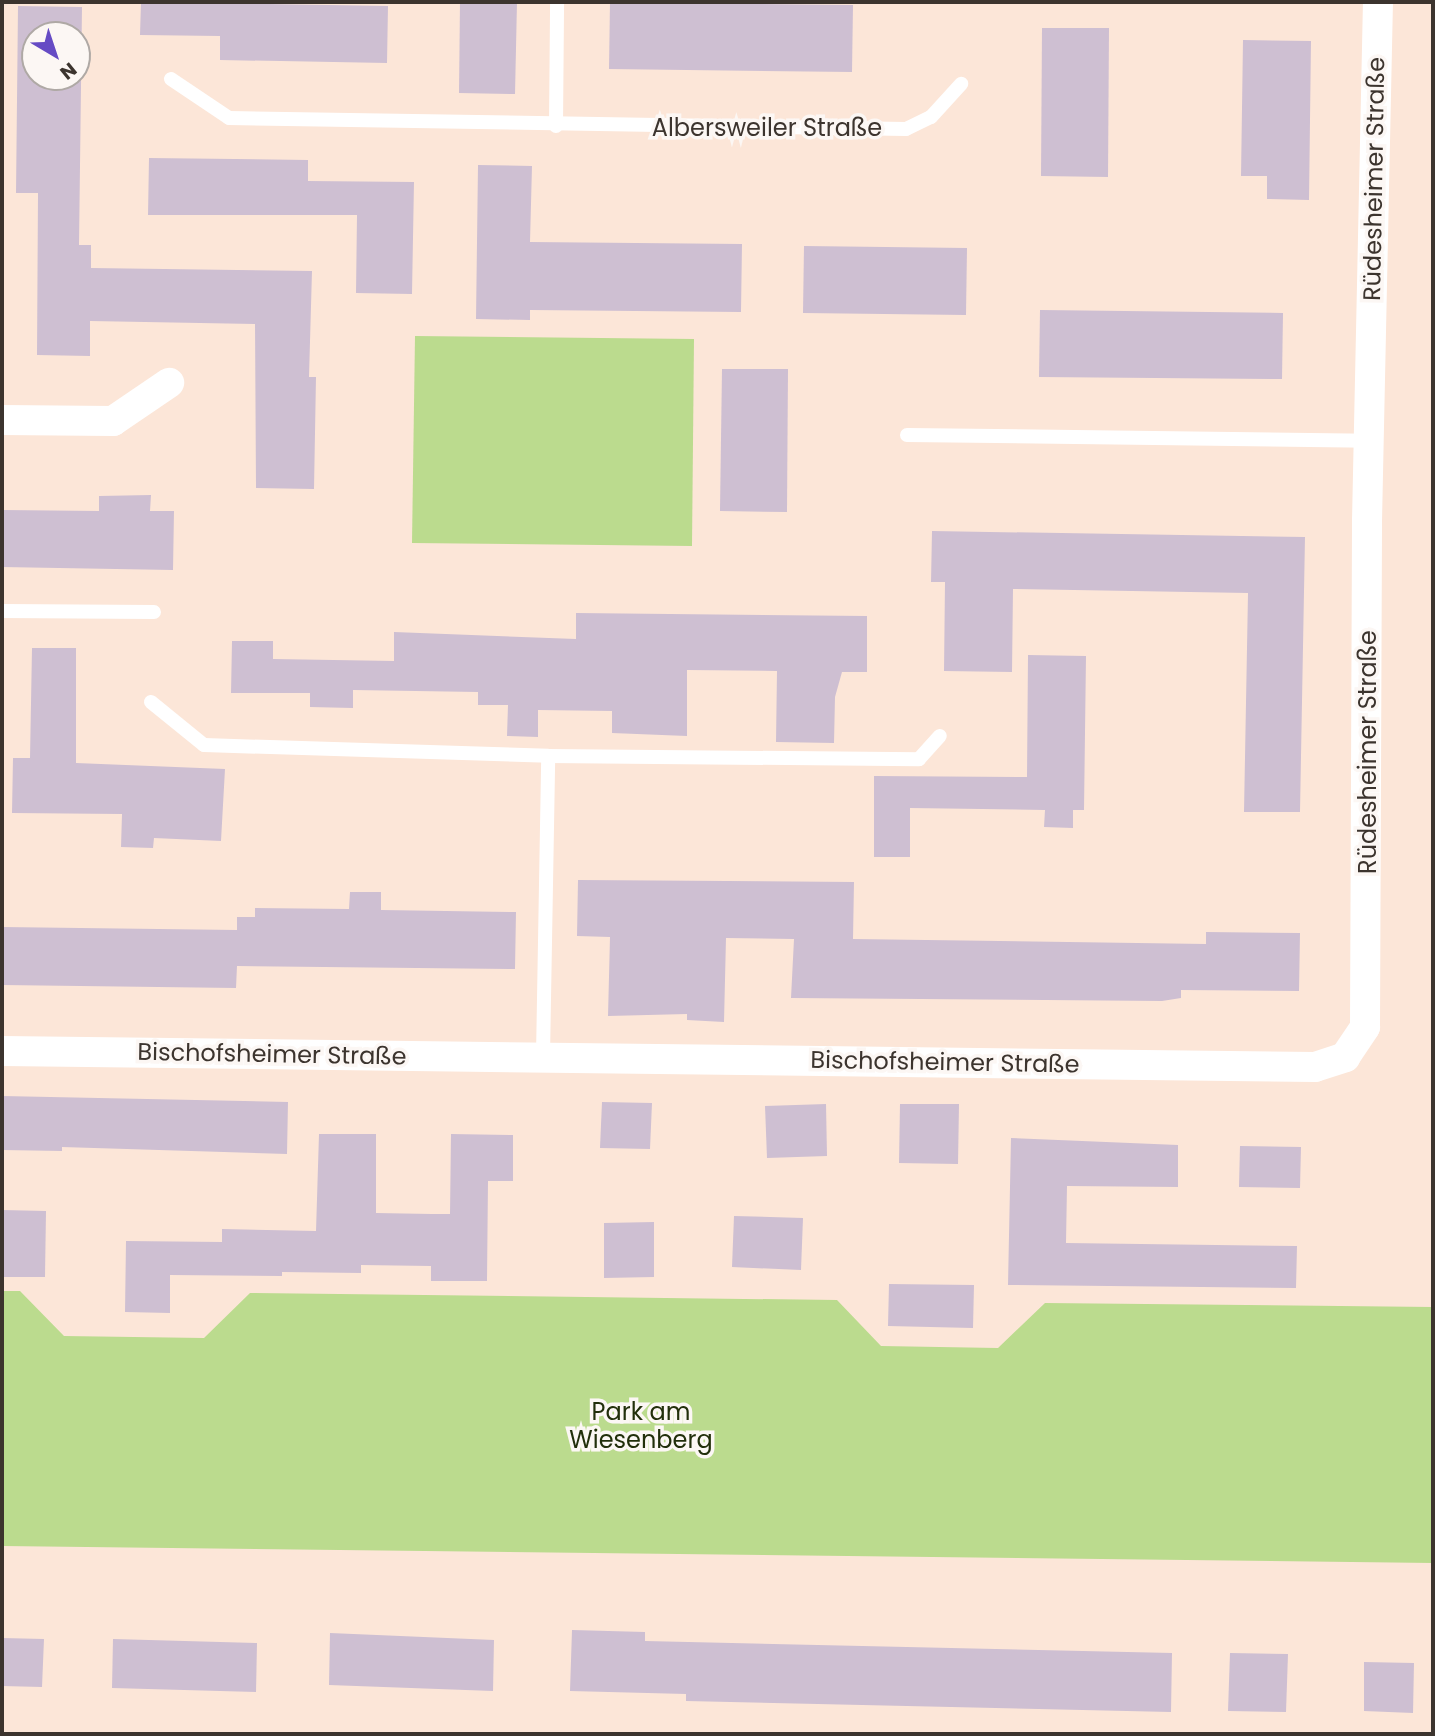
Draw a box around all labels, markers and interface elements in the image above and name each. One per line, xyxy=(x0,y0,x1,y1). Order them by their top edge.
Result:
north arrow xyxy=(21,21,91,91)
text: N xyxy=(54,56,82,86)
street label: Rüdesheimer Straße xyxy=(1357,57,1391,301)
street label: Albersweiler Straße xyxy=(652,114,882,142)
street label: Rüdesheimer Straße xyxy=(1354,630,1382,874)
street label: Bischofsheimer Straße xyxy=(137,1037,407,1071)
street label: Bischofsheimer Straße xyxy=(810,1045,1080,1079)
park label: Park am Wiesenberg xyxy=(569,1398,713,1454)

